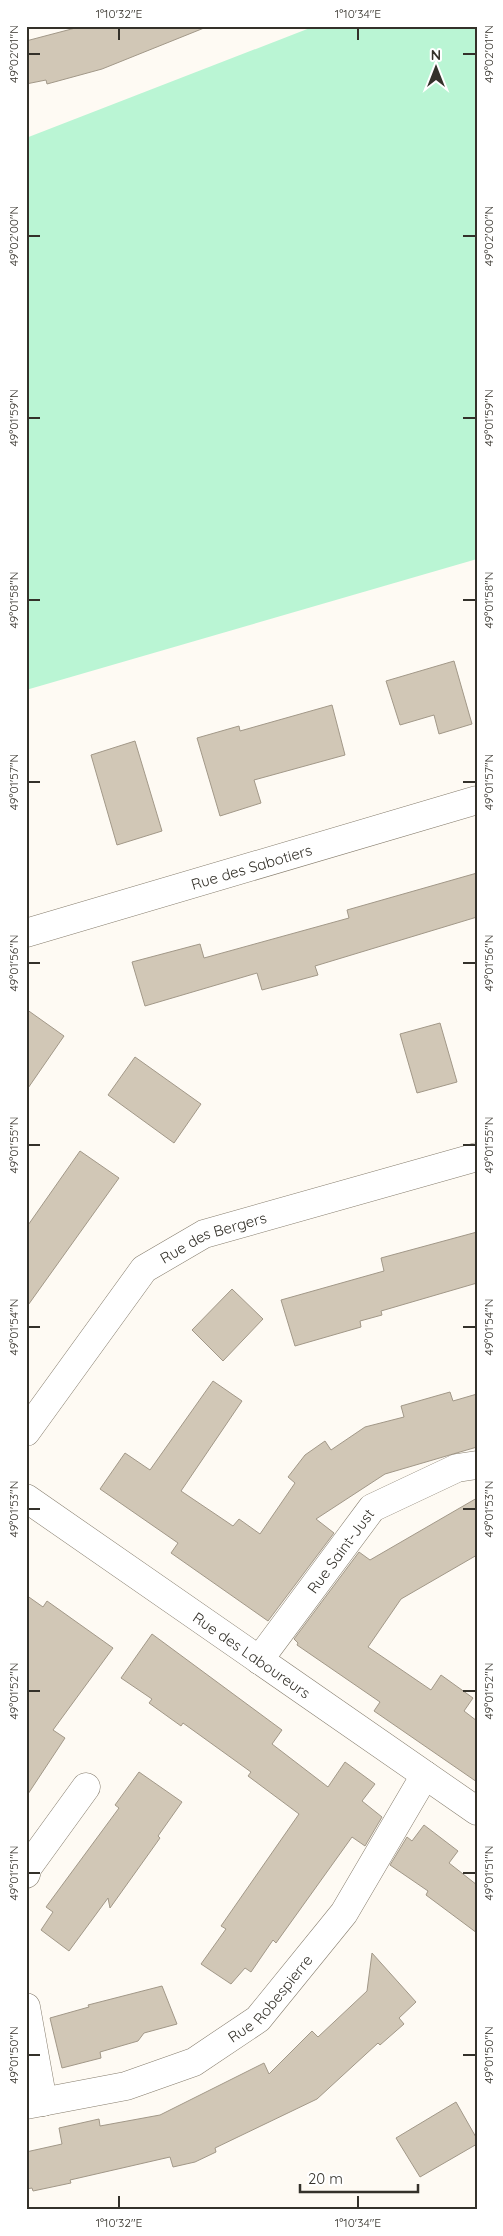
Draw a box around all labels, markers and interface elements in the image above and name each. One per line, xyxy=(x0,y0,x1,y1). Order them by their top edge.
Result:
text: 1°10'32"E xyxy=(96,6,143,21)
text: 1°10'34"E xyxy=(335,6,381,21)
text: 49°02'01"N xyxy=(6,25,21,83)
text: 49°02'01"N xyxy=(481,25,496,83)
north arrow xyxy=(410,42,460,92)
text: N xyxy=(431,46,441,64)
text: 49°02'00"N xyxy=(6,206,21,266)
text: 49°02'00"N xyxy=(481,206,496,266)
text: 49°01'59"N xyxy=(6,389,21,447)
text: 49°01'59"N xyxy=(481,389,496,447)
text: 49°01'58"N xyxy=(6,571,21,629)
text: 49°01'58"N xyxy=(481,571,496,629)
text: 49°01'57"N xyxy=(6,754,21,810)
text: 49°01'57"N xyxy=(481,754,496,810)
street label: Rue des Sabotiers xyxy=(189,840,314,893)
text: 49°01'56"N xyxy=(6,935,21,992)
text: 49°01'56"N xyxy=(481,935,496,992)
text: 49°01'55"N xyxy=(6,1116,21,1174)
text: 49°01'55"N xyxy=(481,1116,496,1174)
street label: Rue des Bergers xyxy=(156,1207,268,1267)
text: 49°01'54"N xyxy=(6,1299,21,1355)
text: 49°01'54"N xyxy=(481,1299,496,1355)
text: 49°01'53"N xyxy=(6,1481,21,1537)
text: 49°01'53"N xyxy=(481,1481,496,1537)
street label: Rue Saint-Just xyxy=(302,1505,378,1597)
street label: Rue des Laboureurs xyxy=(189,1607,314,1702)
text: 49°01'52"N xyxy=(6,1662,21,1720)
text: 49°01'52"N xyxy=(481,1662,496,1720)
text: 49°01'51"N xyxy=(6,1846,21,1900)
text: 49°01'51"N xyxy=(481,1846,496,1900)
street label: Rue Robespierre xyxy=(224,1950,316,2046)
text: 49°01'50"N xyxy=(6,2026,21,2084)
text: 49°01'50"N xyxy=(481,2026,496,2084)
scale bar xyxy=(300,2161,418,2193)
text: 20 m xyxy=(308,2169,343,2188)
text: 1°10'32"E xyxy=(96,2215,143,2230)
text: 1°10'34"E xyxy=(335,2215,381,2230)

